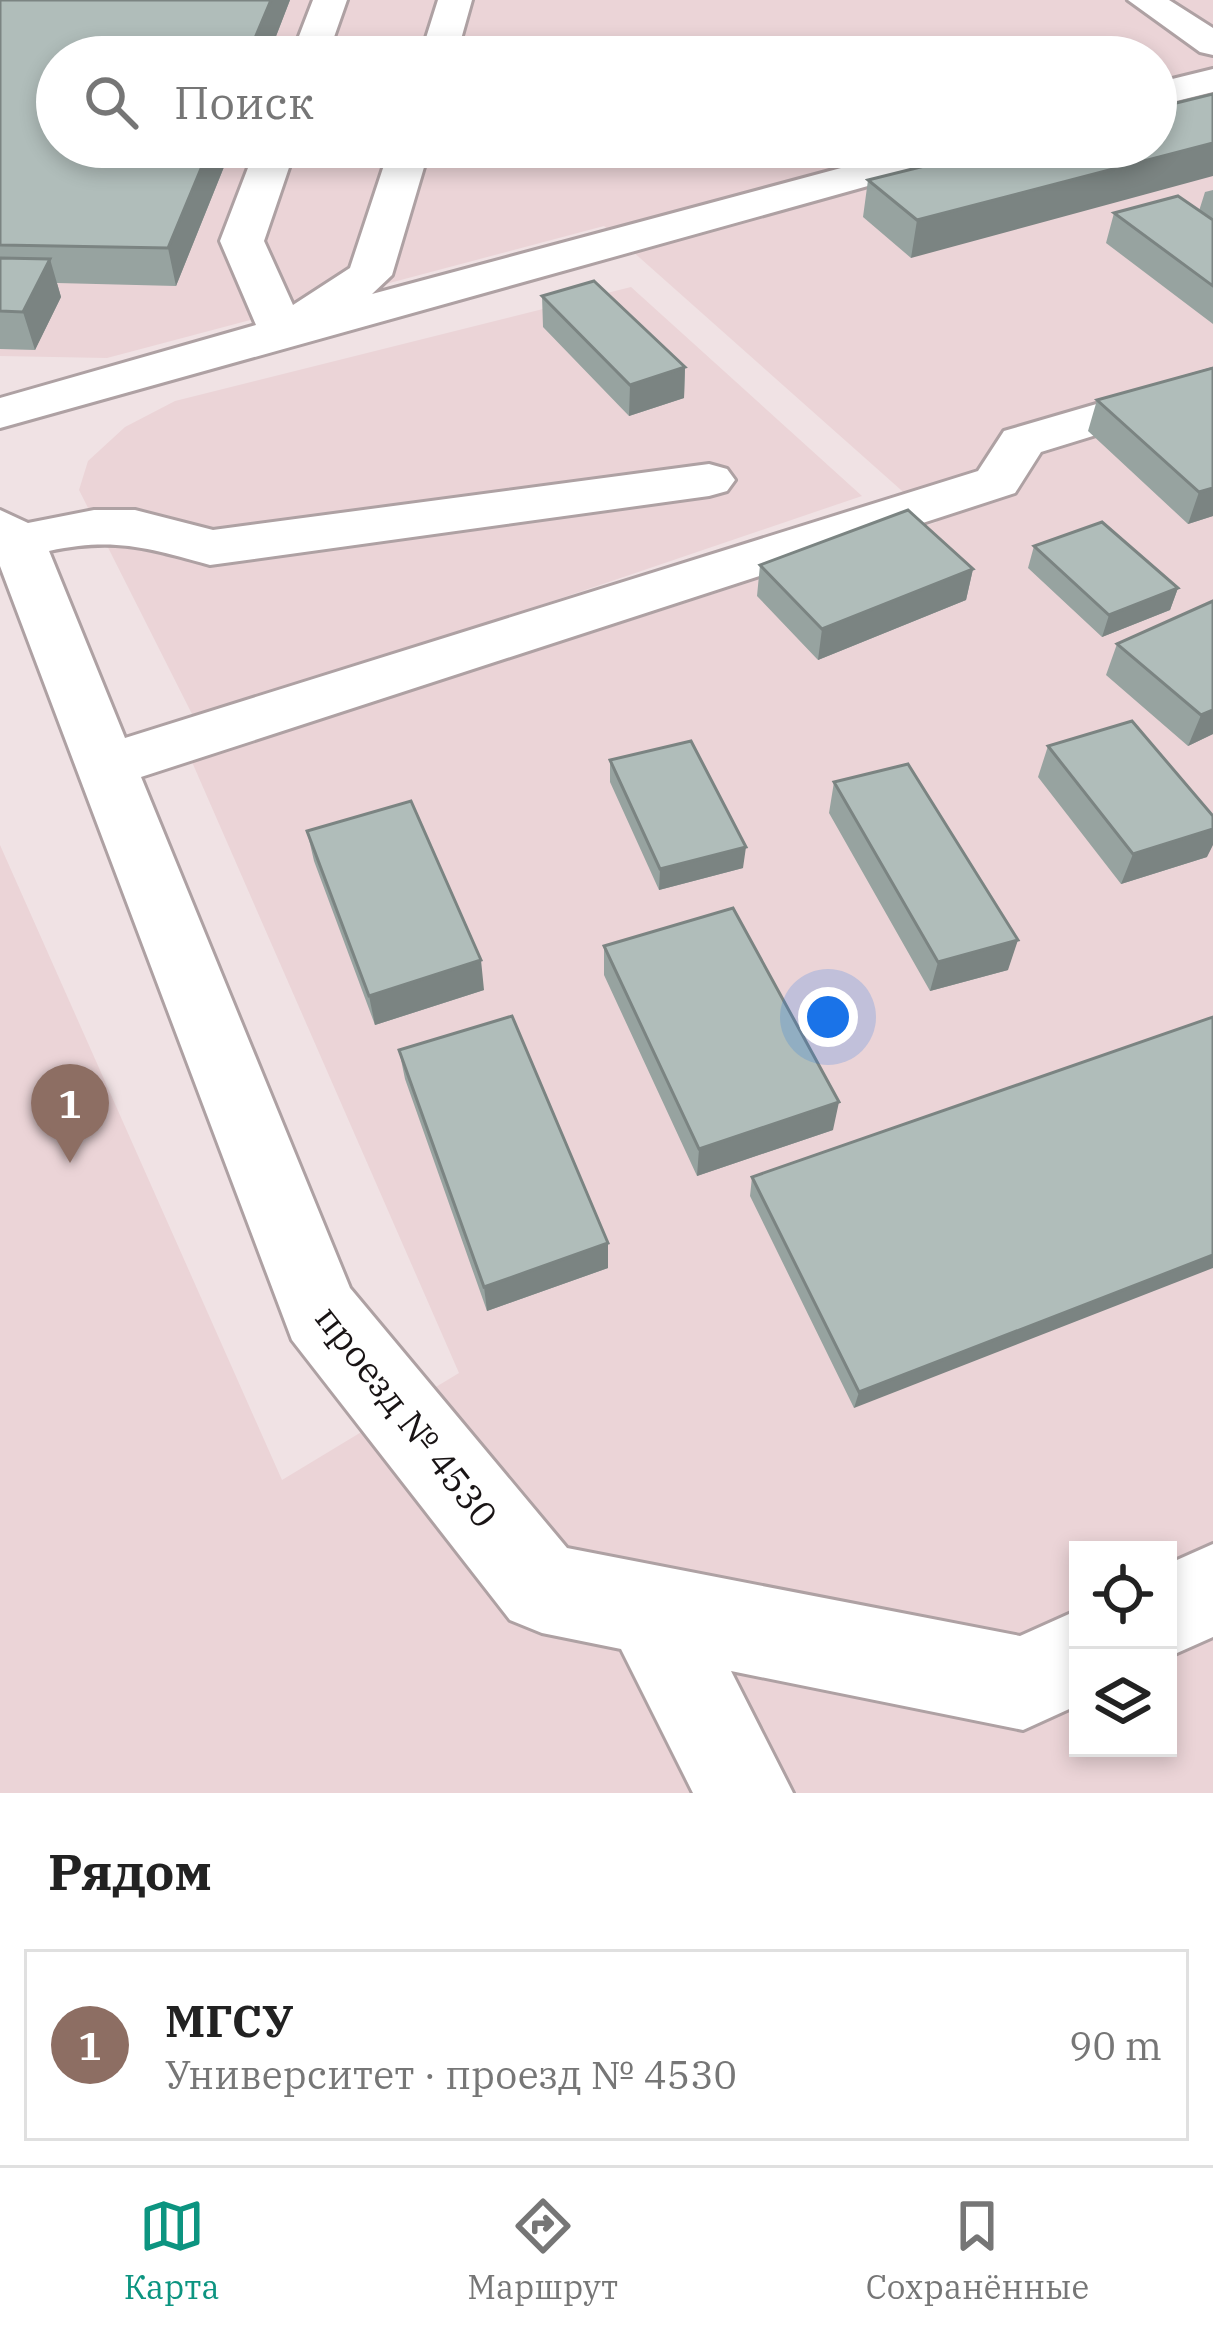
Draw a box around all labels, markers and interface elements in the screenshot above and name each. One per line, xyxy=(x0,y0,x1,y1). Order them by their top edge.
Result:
search box xyxy=(36,36,1177,168)
icon: search xyxy=(78,69,144,135)
text: Поиск xyxy=(174,73,314,131)
your location xyxy=(798,987,858,1047)
pin: 1 xyxy=(31,1064,109,1163)
street label: проезд № 4530 xyxy=(306,1295,508,1537)
map controls xyxy=(1069,1541,1177,1757)
button: locate xyxy=(1069,1541,1177,1649)
button: layers xyxy=(1069,1649,1177,1757)
text: Рядом xyxy=(48,1838,212,1904)
text: МГСУ xyxy=(165,1991,293,2049)
text: 1 xyxy=(78,2020,102,2071)
text: 90 m xyxy=(1069,2020,1162,2071)
text: Университет · проезд № 4530 xyxy=(165,2049,737,2100)
tab: Карта xyxy=(124,2193,220,2308)
tab: Маршрут xyxy=(467,2193,618,2308)
tab: Сохранённые xyxy=(866,2193,1089,2308)

